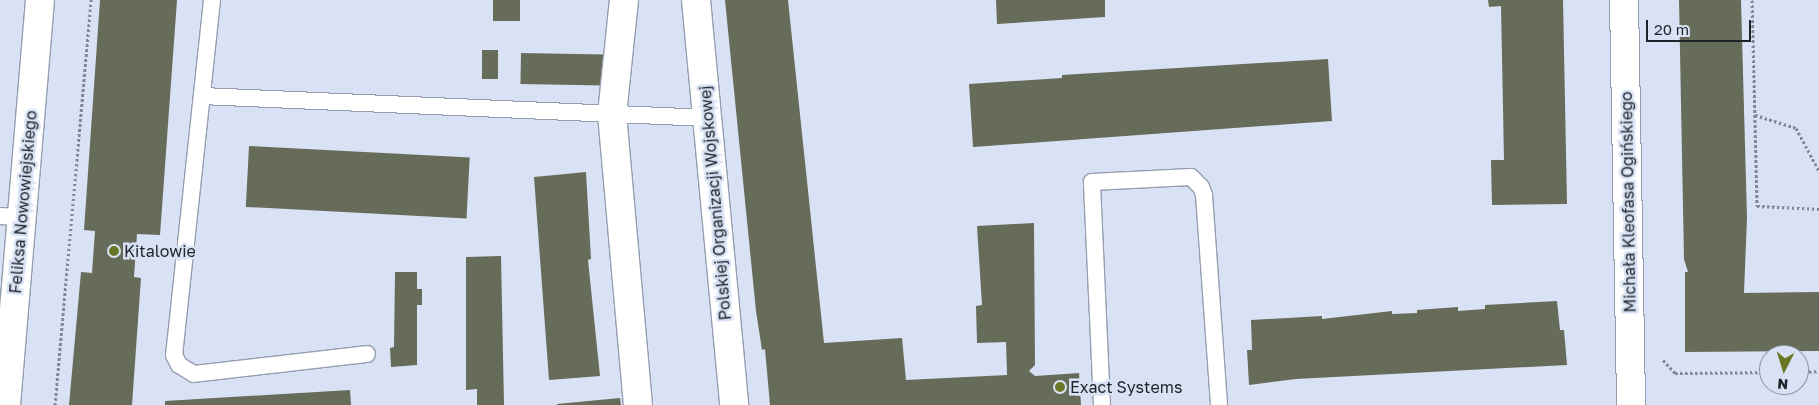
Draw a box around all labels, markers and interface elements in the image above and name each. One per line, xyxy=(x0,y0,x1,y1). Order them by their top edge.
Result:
scale bar xyxy=(1649,10,1754,42)
text: 20 m xyxy=(1654,20,1689,38)
street label: Polskiej Organizacji Wojskowej xyxy=(695,85,735,321)
street label: Michała Kleofasa Ogińskiego xyxy=(1616,91,1640,313)
street label: Feliksa Nowowiejskiego xyxy=(5,110,41,294)
place label: Kitalowie xyxy=(124,241,196,261)
marker: Kitalowie xyxy=(108,245,120,257)
north arrow xyxy=(1759,345,1809,395)
text: N xyxy=(1777,376,1789,393)
place label: Exact Systems xyxy=(1070,377,1182,397)
marker: Exact Systems xyxy=(1054,381,1066,393)

